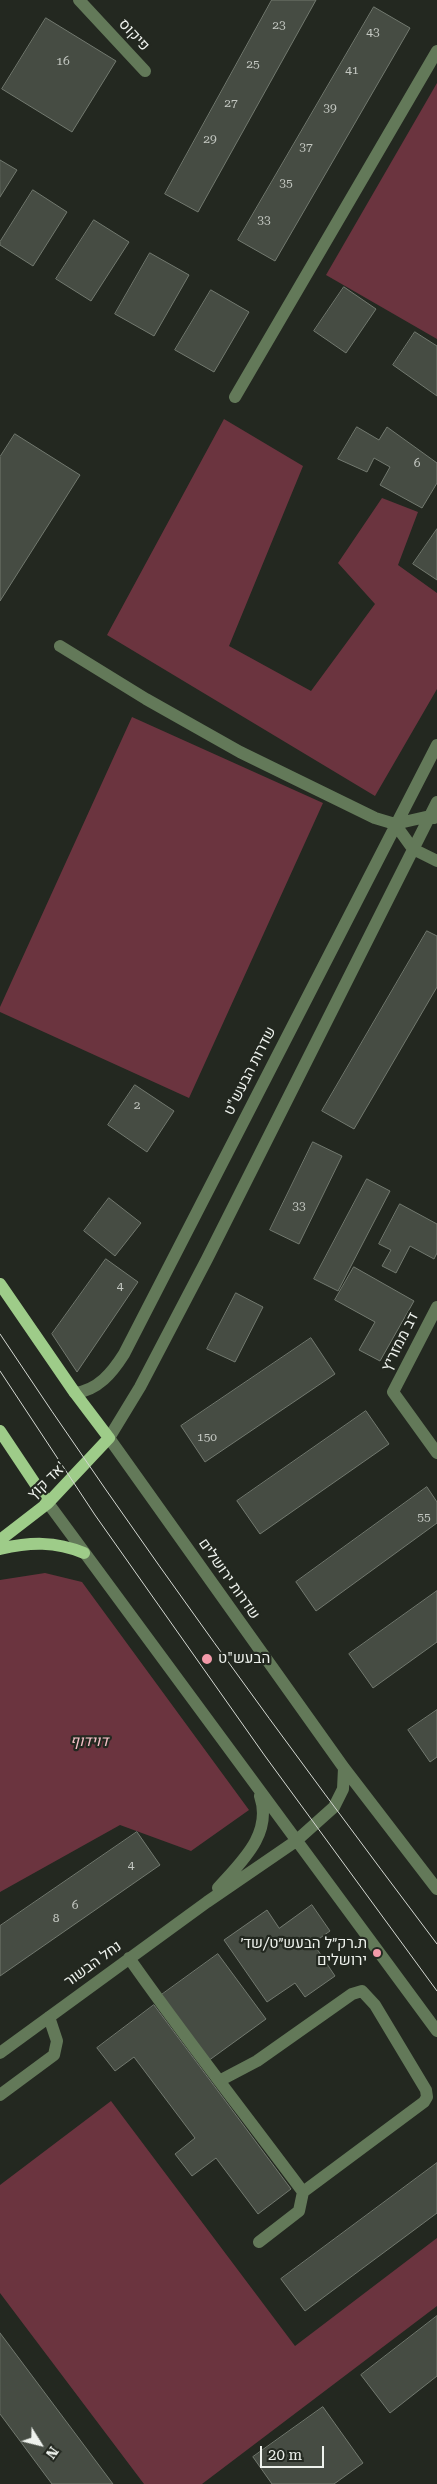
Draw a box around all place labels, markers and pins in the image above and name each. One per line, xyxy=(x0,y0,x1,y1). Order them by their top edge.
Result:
place label: הבעש"ט xyxy=(218,1650,270,1668)
marker: הבעש"ט xyxy=(200,1652,214,1666)
place label: ת.רק״ל הבעש״ט/שד׳ ירושלים xyxy=(241,1935,367,1970)
marker: ת.רק״ל הבעש״ט/שד׳ ירושלים xyxy=(371,1947,383,1959)

